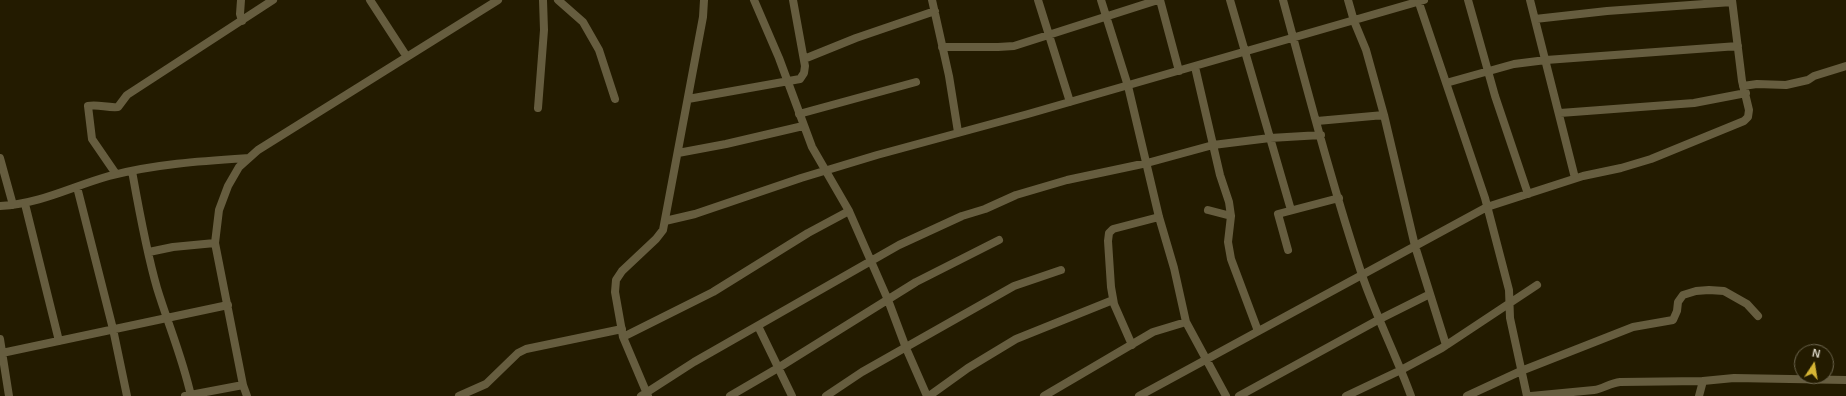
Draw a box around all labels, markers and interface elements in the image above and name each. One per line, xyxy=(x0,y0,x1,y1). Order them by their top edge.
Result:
north arrow xyxy=(1794,344,1834,384)
text: N xyxy=(1811,347,1821,360)

